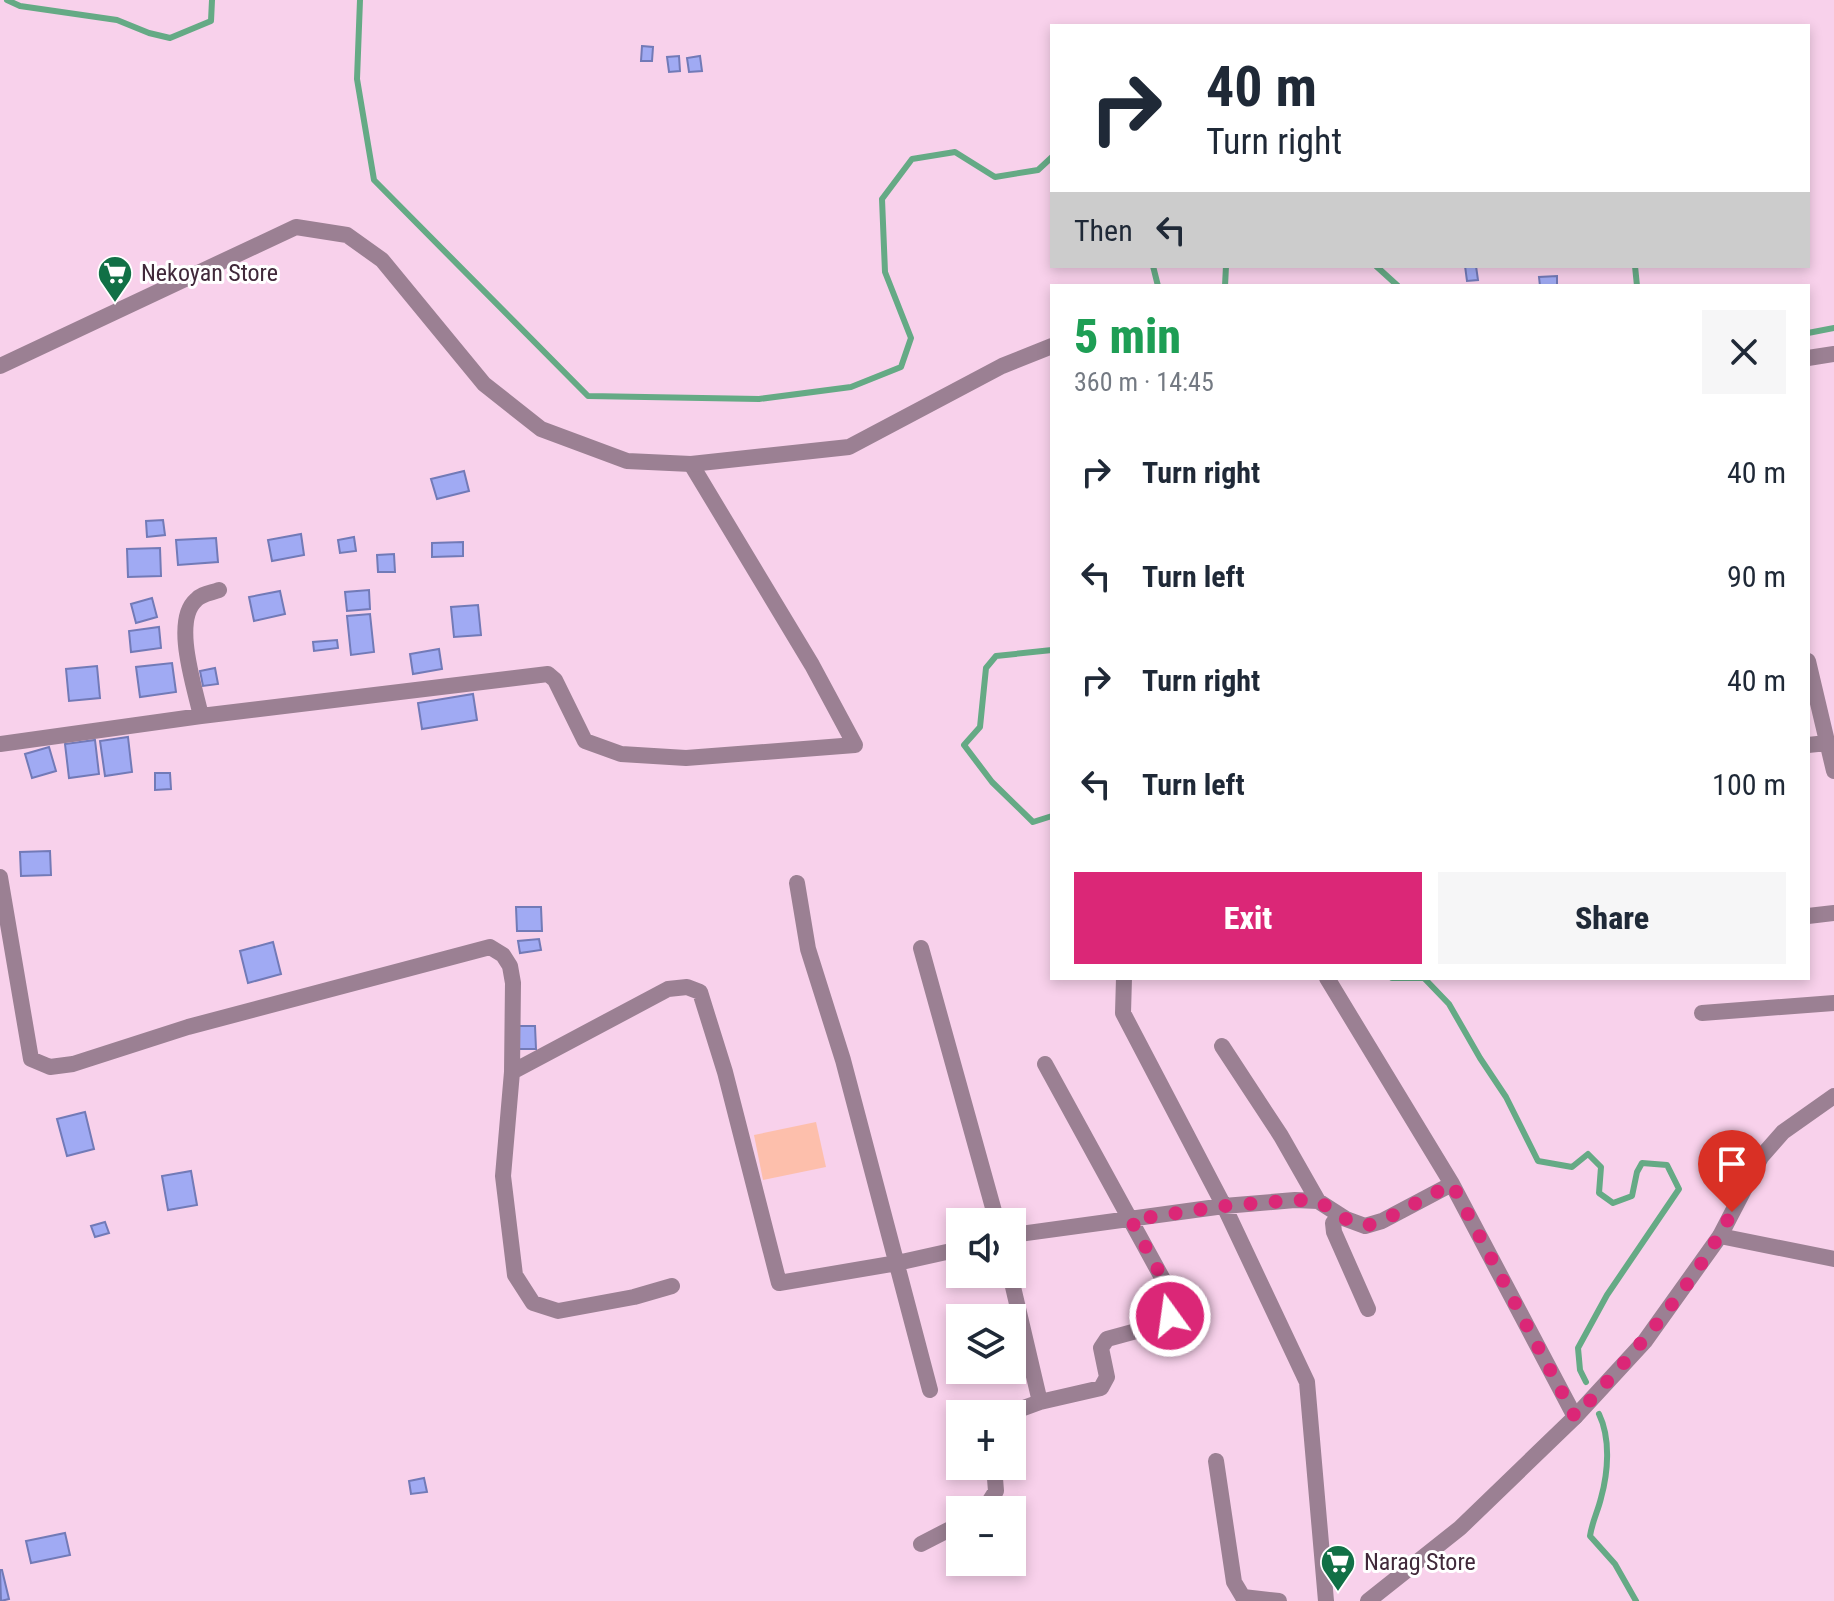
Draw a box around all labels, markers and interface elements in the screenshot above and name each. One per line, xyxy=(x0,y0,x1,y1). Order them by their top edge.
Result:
text: 40 m xyxy=(1206,54,1317,120)
icon: right xyxy=(1074,56,1178,160)
text: Turn right xyxy=(1206,121,1342,163)
icon: left xyxy=(1149,208,1193,252)
text: Then xyxy=(1074,213,1133,248)
supermarket icon: Nekoyan Store xyxy=(96,254,134,304)
place label: Nekoyan Store xyxy=(141,259,278,287)
text: 5 min xyxy=(1074,308,1181,365)
button: close xyxy=(1702,310,1786,394)
text: 360 m · 14:45 xyxy=(1074,367,1214,397)
icon: right xyxy=(1074,450,1118,494)
text: Turn right xyxy=(1142,455,1260,490)
text: 40 m xyxy=(1727,455,1786,490)
icon: left xyxy=(1074,554,1118,598)
text: Turn left xyxy=(1142,559,1245,594)
text: 90 m xyxy=(1727,559,1786,594)
icon: right xyxy=(1074,658,1118,702)
text: Turn right xyxy=(1142,663,1260,698)
text: 40 m xyxy=(1727,663,1786,698)
icon: left xyxy=(1074,762,1118,806)
text: Turn left xyxy=(1142,767,1245,802)
text: 100 m xyxy=(1712,767,1786,802)
button: Exit xyxy=(1074,872,1422,964)
button: Share xyxy=(1438,872,1786,964)
pin xyxy=(1698,1130,1766,1212)
icon: arrive xyxy=(1710,1142,1754,1186)
map controls xyxy=(946,1208,1026,1576)
button: sound xyxy=(946,1208,1026,1288)
position arrow xyxy=(1128,1274,1212,1358)
button: layers xyxy=(946,1304,1026,1384)
button: + xyxy=(946,1400,1026,1480)
button: − xyxy=(946,1496,1026,1576)
supermarket icon: Narag Store xyxy=(1319,1543,1357,1593)
place label: Narag Store xyxy=(1364,1548,1476,1576)

